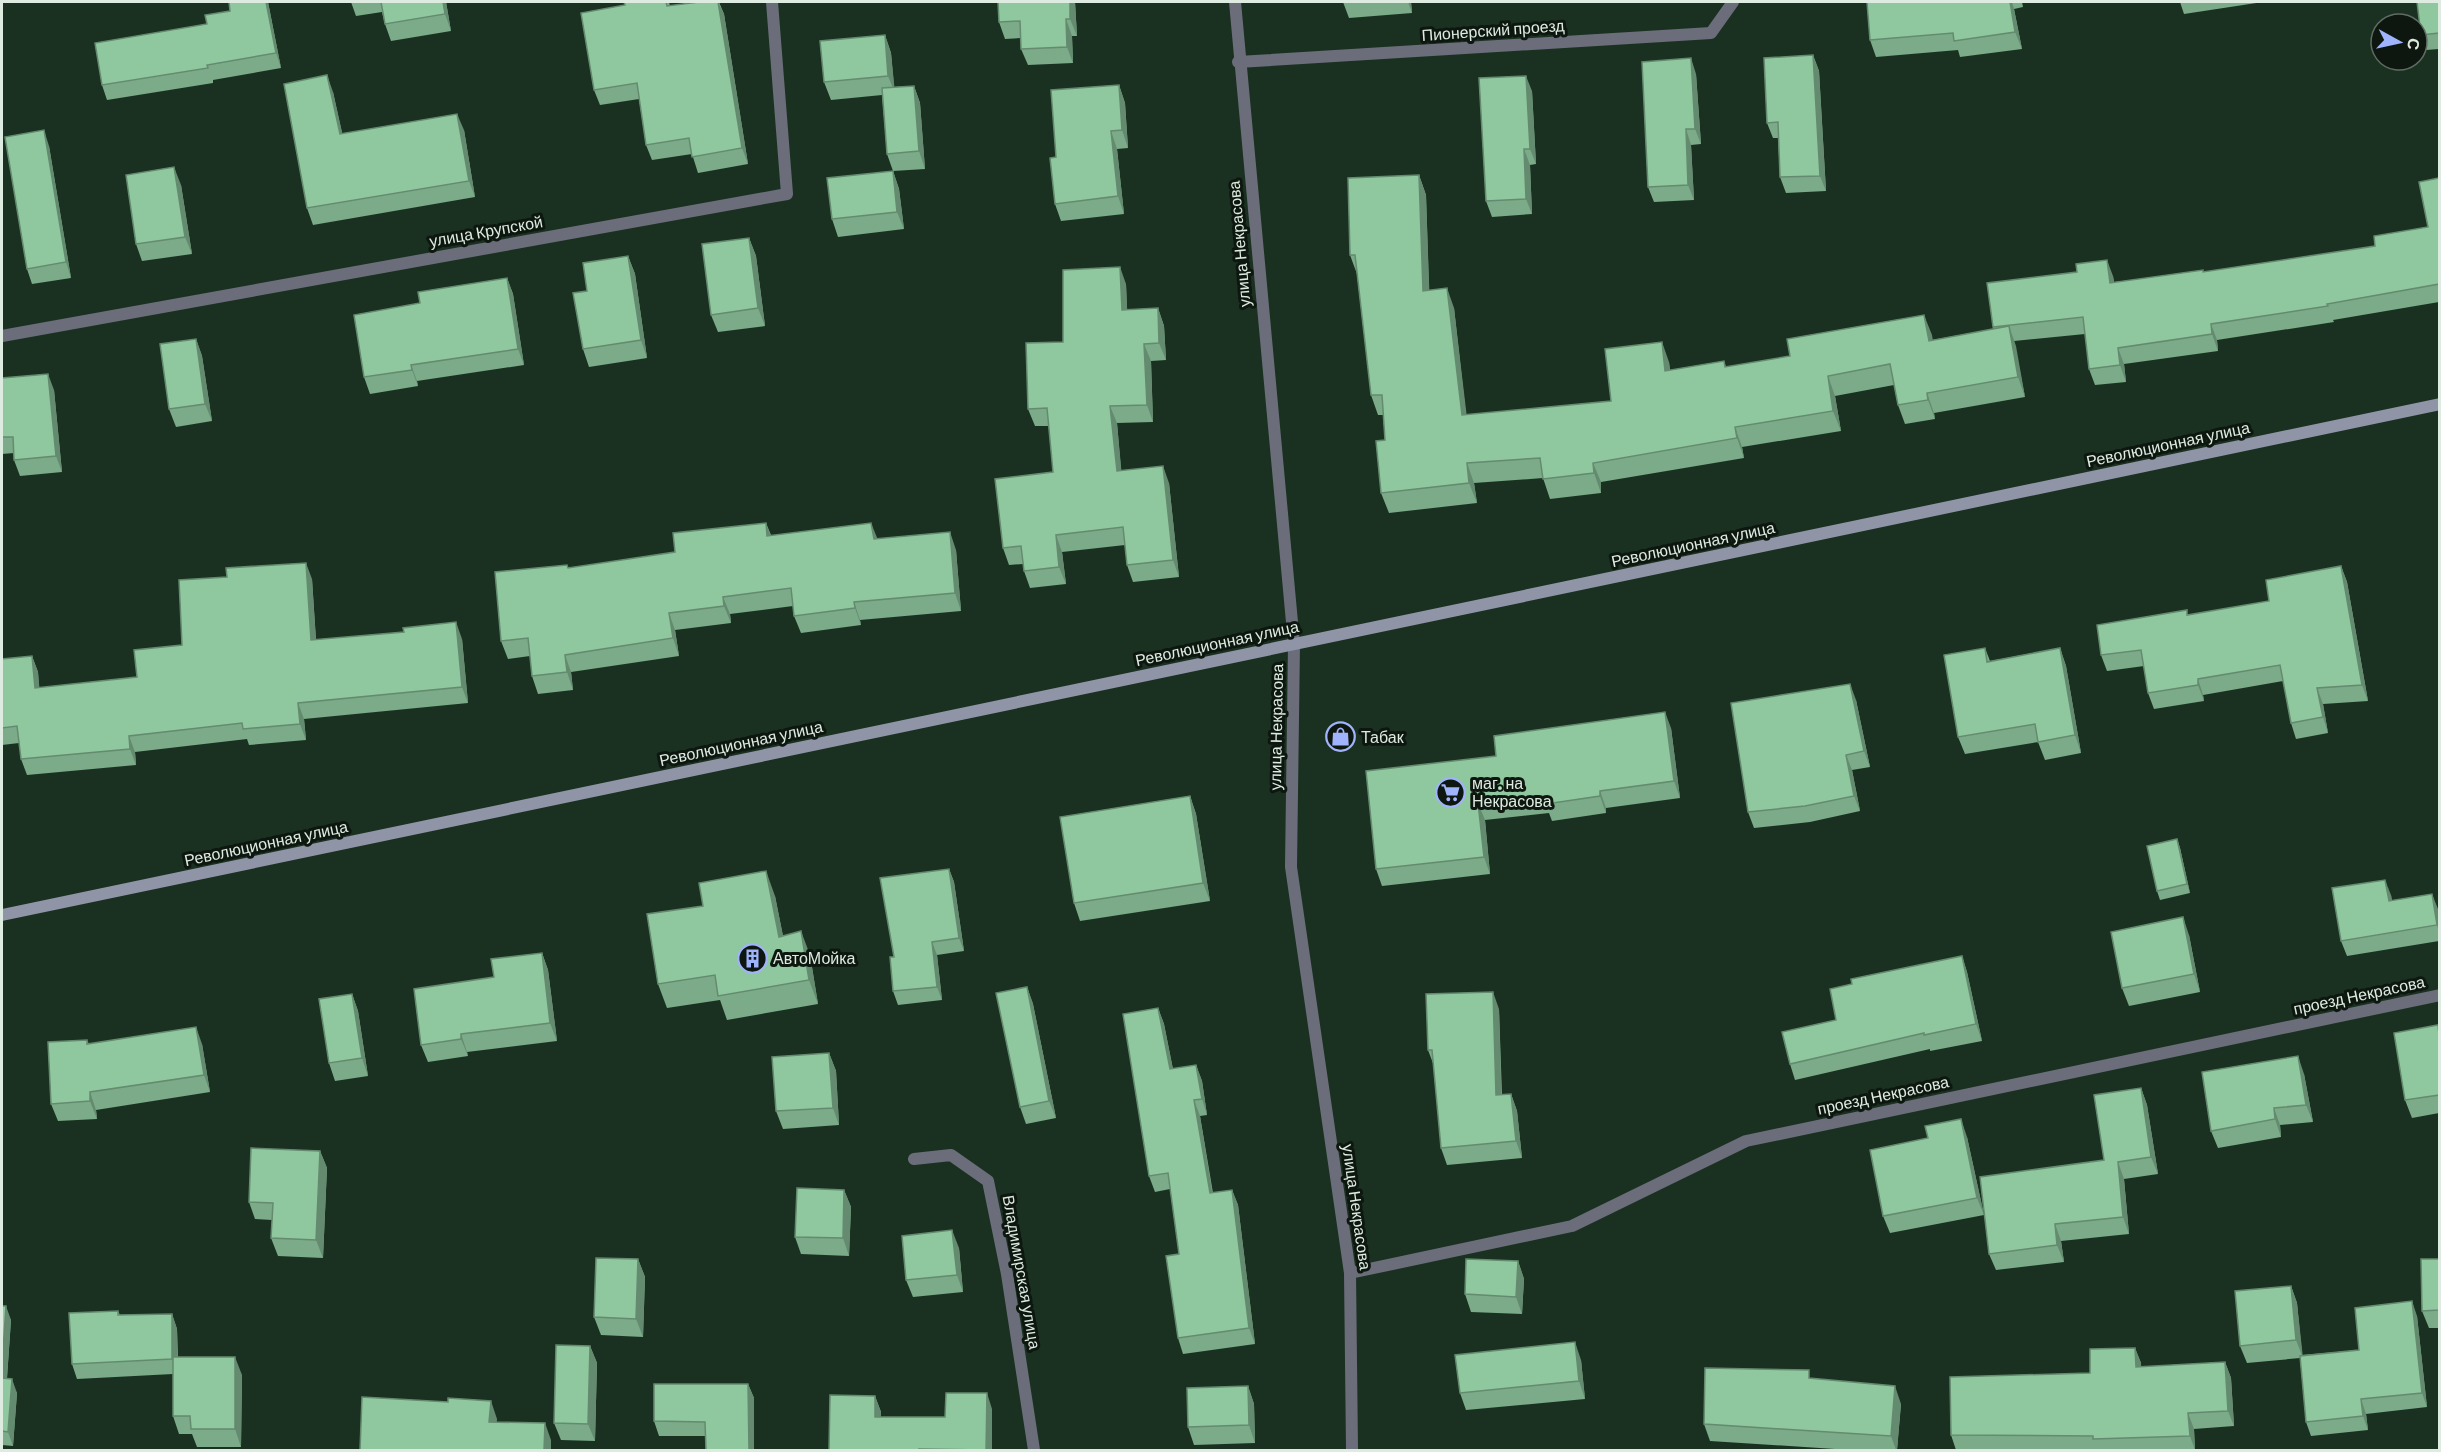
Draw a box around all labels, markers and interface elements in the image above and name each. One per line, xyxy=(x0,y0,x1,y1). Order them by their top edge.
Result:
north arrow xyxy=(2369,12,2429,72)
street label: Пионерский проезд xyxy=(1421,15,1566,44)
text: С xyxy=(2404,37,2425,52)
street label: улица Некрасова xyxy=(1224,180,1253,308)
street label: улица Крупской xyxy=(428,211,544,250)
street label: Революционная улица xyxy=(2084,417,2251,470)
street label: Революционная улица xyxy=(1609,517,1776,570)
street label: Революционная улица xyxy=(1133,616,1300,669)
street label: улица Некрасова xyxy=(1265,663,1286,791)
street label: Революционная улица xyxy=(657,716,824,769)
shop icon: Табак xyxy=(1324,721,1356,753)
place label: Табак xyxy=(1361,727,1405,746)
place label: маг. на Некрасова xyxy=(1472,773,1552,810)
supermarket icon: маг. на Некрасова xyxy=(1435,776,1467,808)
street label: Революционная улица xyxy=(182,816,349,869)
building icon: АвтоМойка xyxy=(736,942,768,974)
place label: АвтоМойка xyxy=(773,948,856,967)
street label: проезд Некрасова xyxy=(2291,971,2427,1018)
street label: проезд Некрасова xyxy=(1815,1071,1951,1118)
street label: улица Некрасова xyxy=(1339,1143,1376,1271)
street label: Владимирская улица xyxy=(1000,1193,1045,1351)

